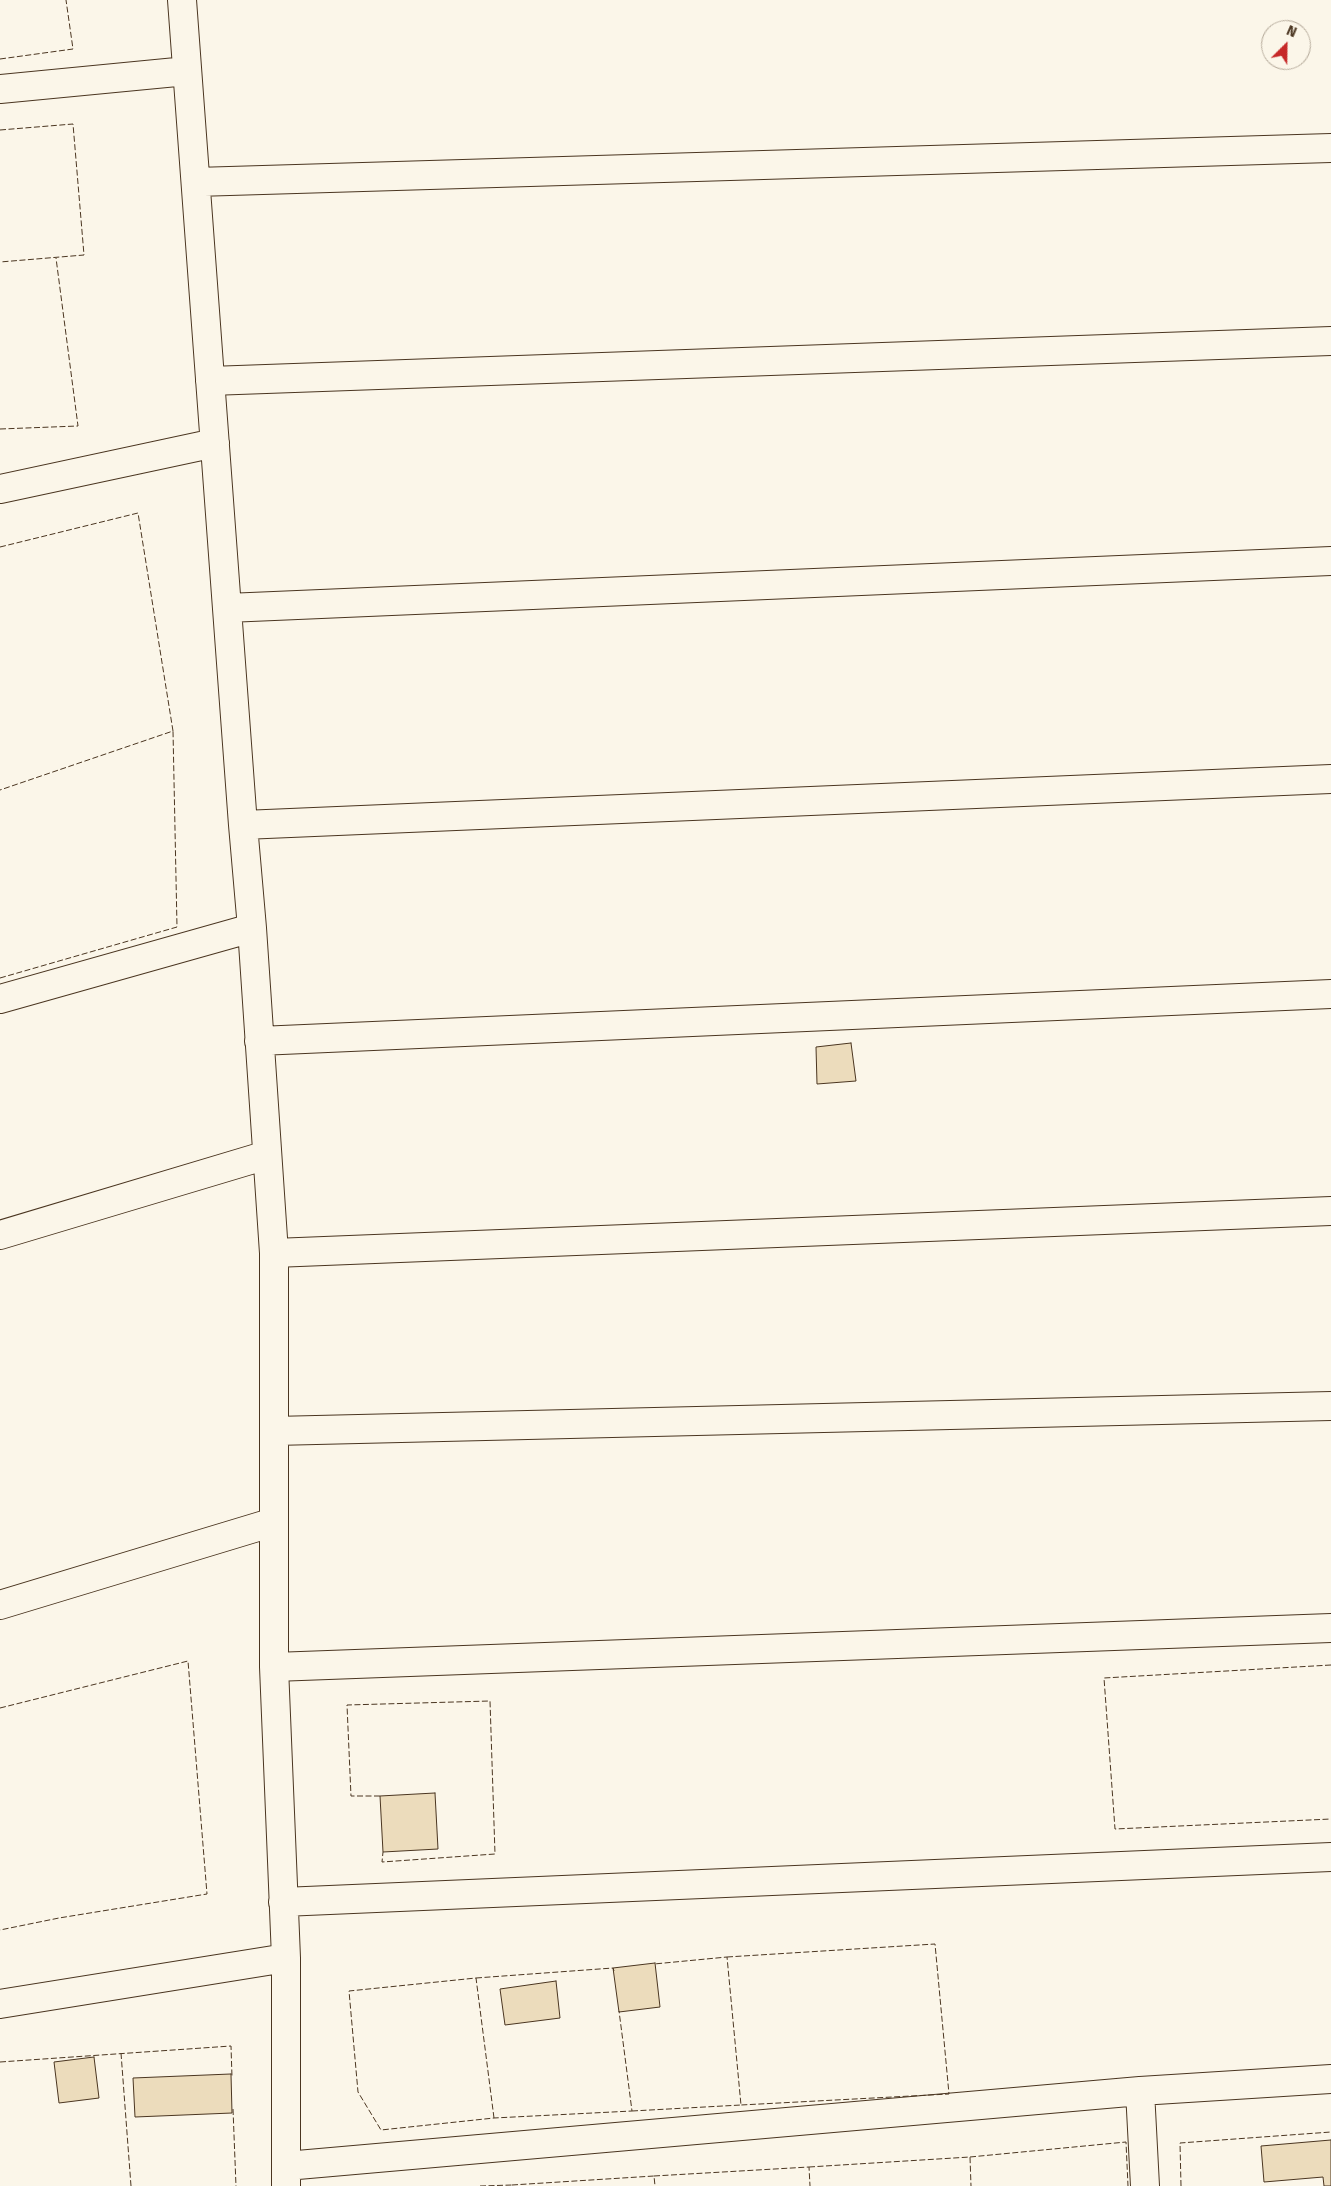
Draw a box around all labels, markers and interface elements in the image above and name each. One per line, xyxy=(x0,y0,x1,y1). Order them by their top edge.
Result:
north arrow xyxy=(1261,20,1311,70)
text: N xyxy=(1284,22,1299,41)

